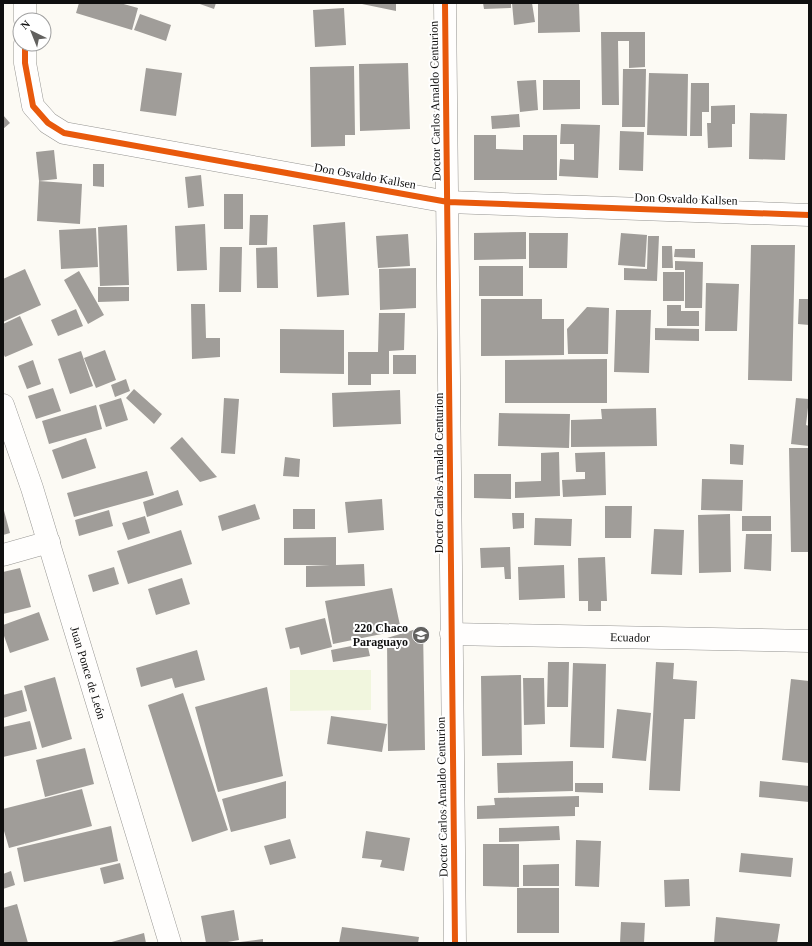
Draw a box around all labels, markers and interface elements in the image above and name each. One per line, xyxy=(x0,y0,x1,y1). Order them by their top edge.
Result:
north arrow xyxy=(12,12,52,52)
text: N xyxy=(18,18,32,32)
street label: Doctor Carlos Arnaldo Centurion xyxy=(427,21,443,181)
street label: Don Osvaldo Kallsen xyxy=(313,160,417,192)
street label: Don Osvaldo Kallsen xyxy=(634,190,738,208)
street label: Doctor Carlos Arnaldo Centurion xyxy=(432,393,446,553)
place label: 220 Chaco Paraguayo xyxy=(353,621,408,649)
street label: Juan Ponce de León xyxy=(67,625,109,721)
school or university icon: 220 Chaco Paraguayo xyxy=(411,625,431,645)
street label: Ecuador xyxy=(610,630,650,645)
street label: Doctor Carlos Arnaldo Centurion xyxy=(434,717,450,877)

